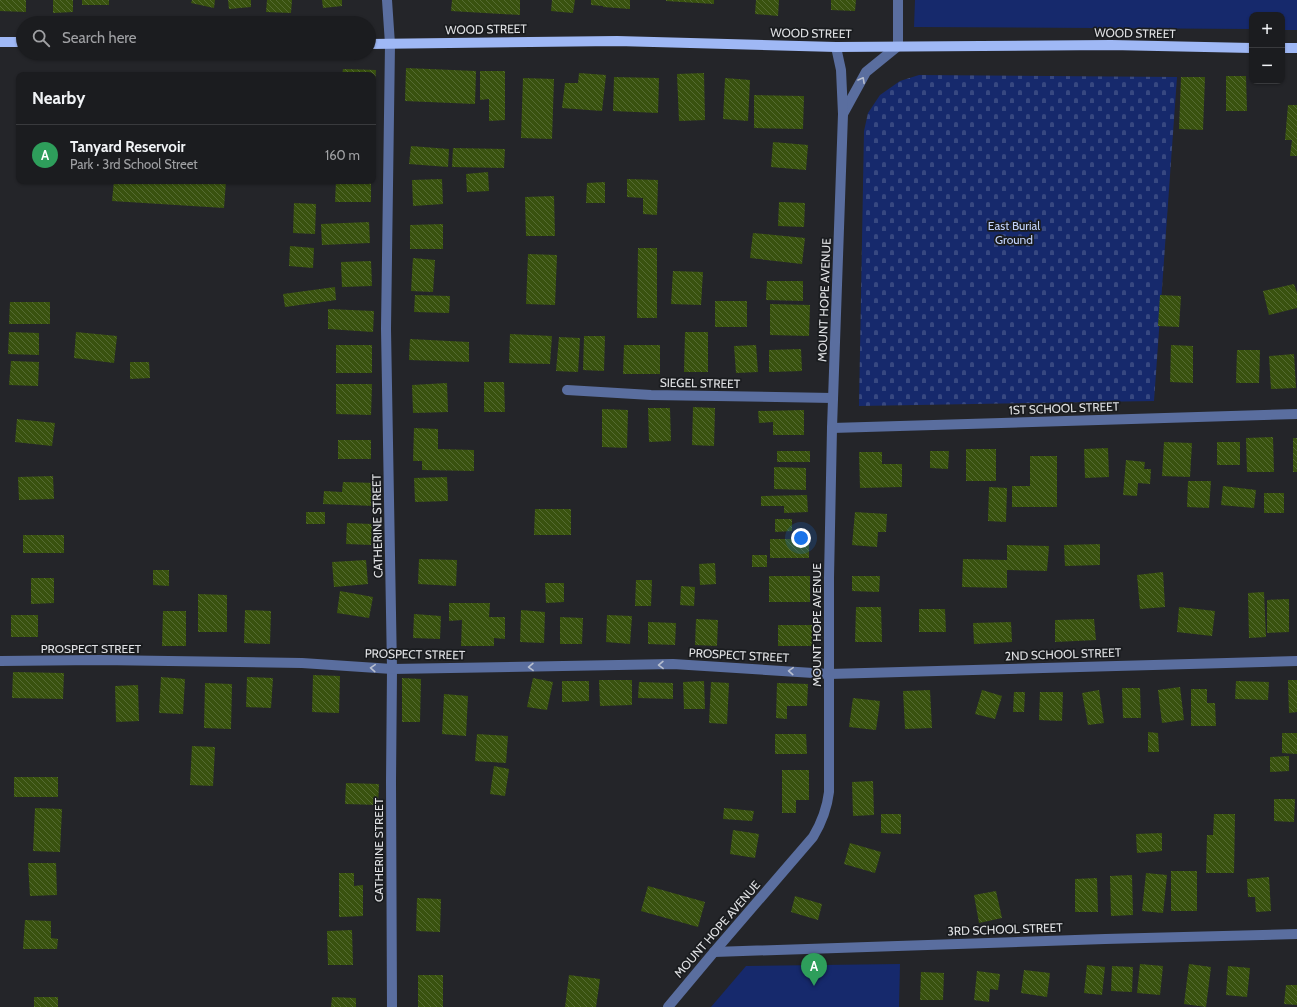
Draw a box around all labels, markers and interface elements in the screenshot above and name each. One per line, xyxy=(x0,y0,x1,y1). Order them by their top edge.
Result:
map controls xyxy=(1249,12,1285,84)
button: + xyxy=(1249,12,1285,48)
search box xyxy=(16,16,376,60)
street label: WOOD STREET xyxy=(445,21,527,37)
street label: WOOD STREET xyxy=(770,25,852,41)
street label: WOOD STREET xyxy=(1094,25,1176,41)
icon: search xyxy=(30,27,52,49)
text: Search here xyxy=(62,29,137,47)
button: − xyxy=(1249,48,1285,84)
one-way arrow xyxy=(857,77,864,84)
text: Nearby xyxy=(32,88,85,108)
text: Tanyard Reservoir xyxy=(70,138,185,156)
text: A xyxy=(41,147,49,163)
text: 160 m xyxy=(325,147,360,163)
text: Park · 3rd School Street xyxy=(70,156,198,172)
park label: East Burial Ground xyxy=(988,218,1040,247)
street label: MOUNT HOPE AVENUE xyxy=(814,238,834,362)
street label: SIEGEL STREET xyxy=(660,375,741,391)
street label: 1ST SCHOOL STREET xyxy=(1009,399,1120,417)
street label: CATHERINE STREET xyxy=(369,473,385,578)
your location xyxy=(791,528,811,548)
street label: MOUNT HOPE AVENUE xyxy=(809,563,824,687)
street label: PROSPECT STREET xyxy=(41,641,142,656)
street label: 2ND SCHOOL STREET xyxy=(1004,644,1122,664)
street label: PROSPECT STREET xyxy=(688,645,790,665)
street label: PROSPECT STREET xyxy=(365,646,466,662)
one-way arrow xyxy=(658,660,664,669)
one-way arrow xyxy=(528,663,534,671)
one-way arrow xyxy=(370,664,376,673)
one-way arrow xyxy=(787,667,794,676)
street label: CATHERINE STREET xyxy=(371,797,386,902)
street label: MOUNT HOPE AVENUE xyxy=(671,877,763,981)
street label: 3RD SCHOOL STREET xyxy=(947,919,1064,939)
pin: A xyxy=(801,953,827,986)

